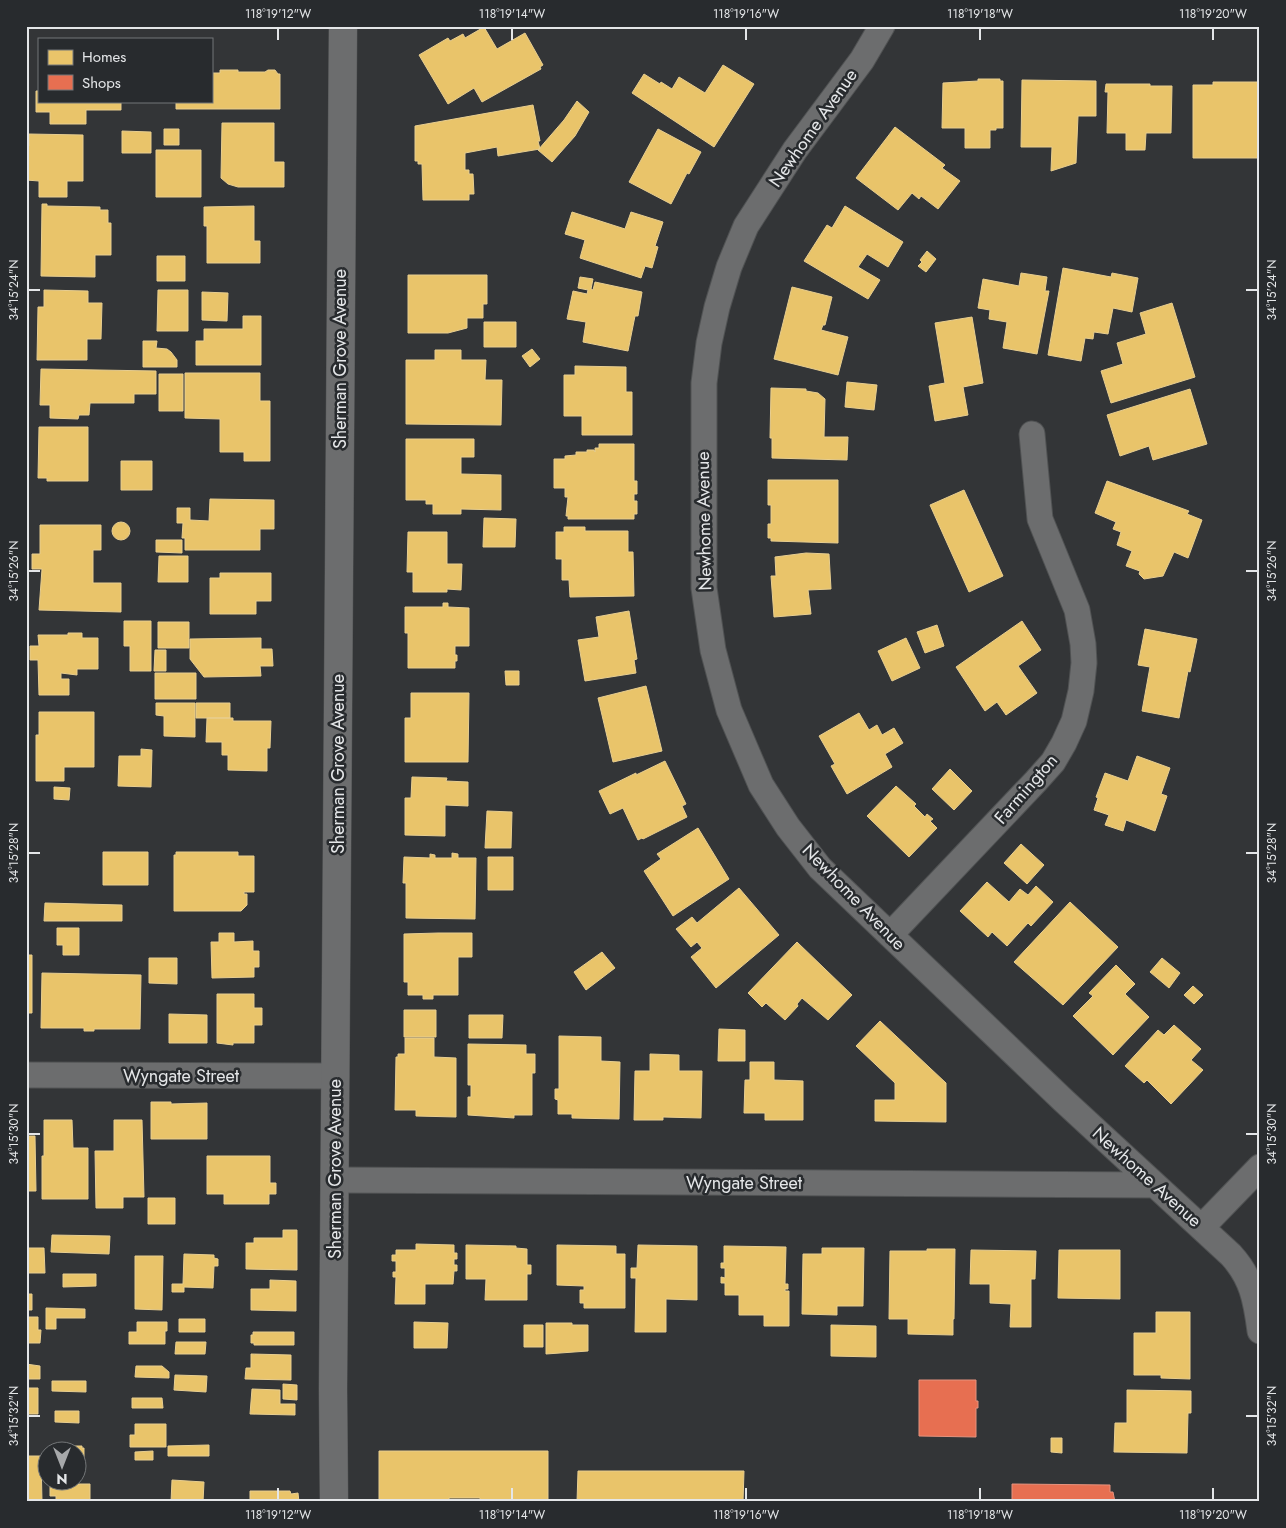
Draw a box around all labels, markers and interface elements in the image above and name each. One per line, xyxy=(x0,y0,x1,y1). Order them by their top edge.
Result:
text: 118°19'12"W xyxy=(245,5,311,23)
text: 118°19'14"W xyxy=(479,5,545,23)
text: 118°19'16"W xyxy=(713,5,779,23)
text: 118°19'18"W xyxy=(947,5,1013,23)
text: 118°19'20"W xyxy=(1179,5,1247,23)
legend xyxy=(38,38,212,102)
text: Homes xyxy=(82,46,126,68)
street label: Newhome Avenue xyxy=(762,64,864,192)
text: Shops xyxy=(82,72,121,94)
text: 34°15'24"N xyxy=(5,259,23,321)
text: 34°15'24"N xyxy=(1263,259,1281,321)
street label: Sherman Grove Avenue xyxy=(327,269,353,449)
street label: Newhome Avenue xyxy=(690,451,718,591)
text: 34°15'26"N xyxy=(5,540,23,602)
text: 34°15'26"N xyxy=(1263,540,1281,602)
street label: Sherman Grove Avenue xyxy=(325,674,351,854)
street label: Farmington xyxy=(988,748,1064,830)
text: 34°15'28"N xyxy=(5,823,23,883)
text: 34°15'28"N xyxy=(1263,823,1281,883)
street label: Newhome Avenue xyxy=(796,838,912,956)
street label: Wyngate Street xyxy=(123,1063,240,1089)
street label: Sherman Grove Avenue xyxy=(322,1079,348,1259)
text: 34°15'30"N xyxy=(5,1103,23,1165)
text: 34°15'30"N xyxy=(1263,1103,1281,1165)
street label: Newhome Avenue xyxy=(1087,1121,1207,1233)
street label: Wyngate Street xyxy=(686,1170,803,1196)
text: 34°15'32"N xyxy=(5,1386,23,1446)
text: 34°15'32"N xyxy=(1263,1386,1281,1446)
north arrow xyxy=(38,1440,88,1490)
text: N xyxy=(56,1469,68,1489)
text: 118°19'12"W xyxy=(245,1506,311,1524)
text: 118°19'14"W xyxy=(479,1506,545,1524)
text: 118°19'16"W xyxy=(713,1506,779,1524)
text: 118°19'18"W xyxy=(947,1506,1013,1524)
text: 118°19'20"W xyxy=(1179,1506,1247,1524)

